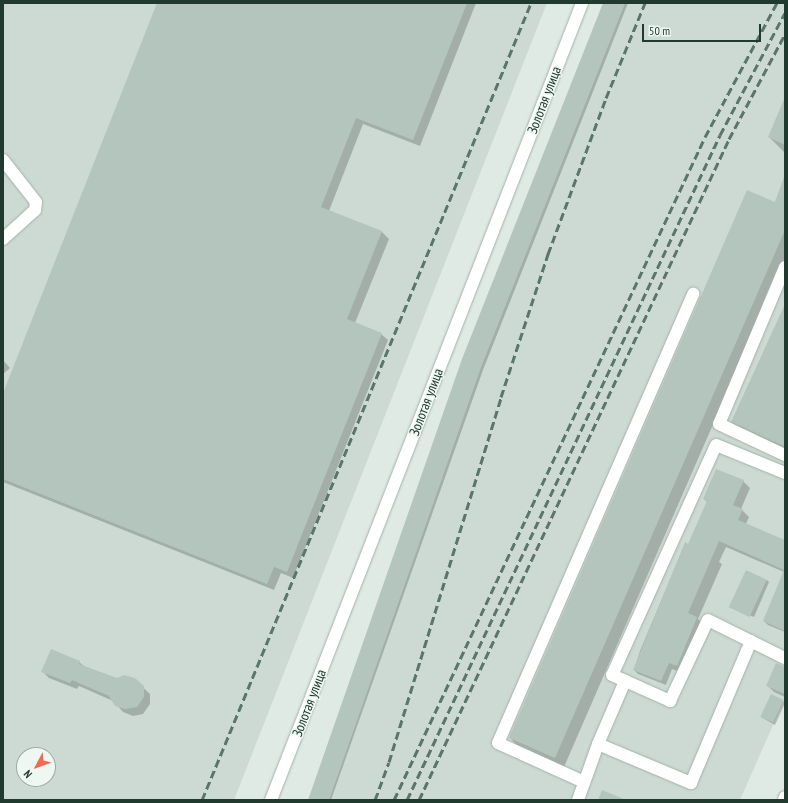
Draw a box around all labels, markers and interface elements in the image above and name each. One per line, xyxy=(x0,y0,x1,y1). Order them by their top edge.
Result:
scale bar xyxy=(644,16,763,42)
text: 50 m xyxy=(649,23,670,38)
street label: Золотая улица xyxy=(523,64,565,136)
street label: Золотая улица xyxy=(405,366,447,438)
street label: Золотая улица xyxy=(288,667,330,739)
north arrow xyxy=(16,747,56,787)
text: N xyxy=(20,767,35,781)

